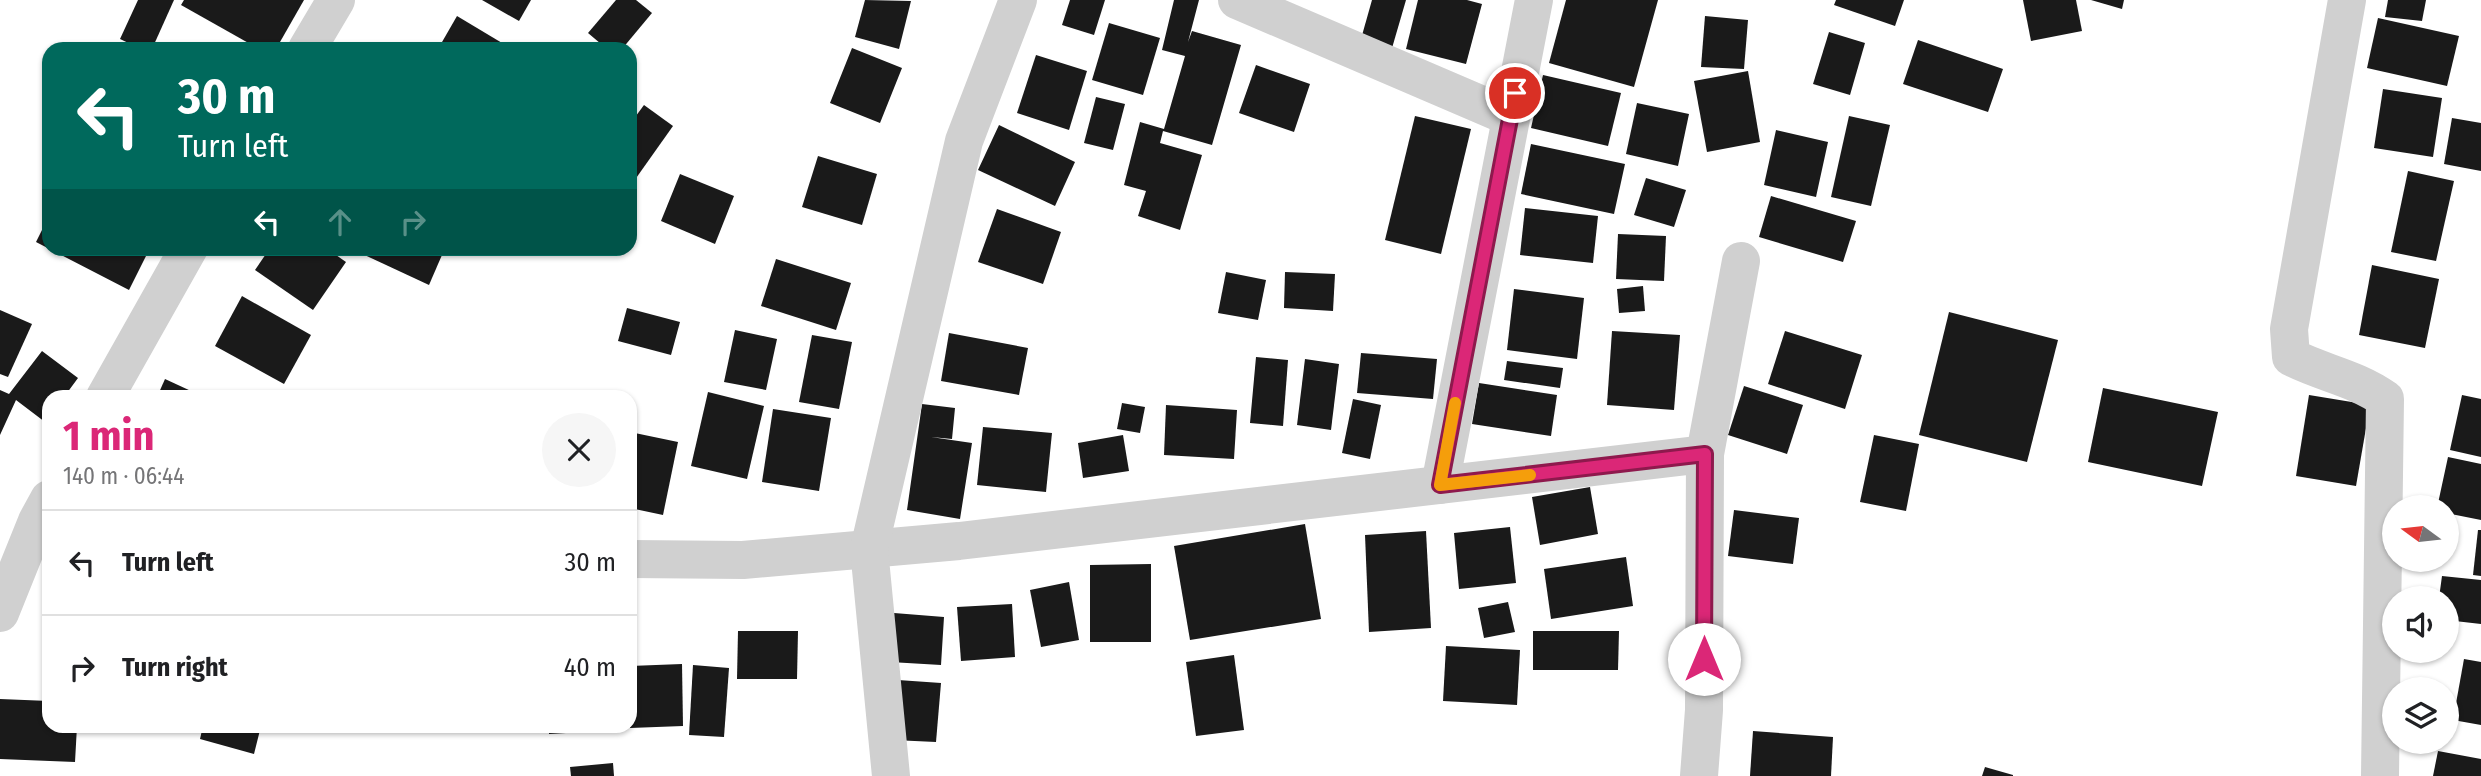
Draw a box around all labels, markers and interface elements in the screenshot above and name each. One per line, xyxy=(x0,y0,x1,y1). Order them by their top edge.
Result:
pin xyxy=(1485,63,1545,123)
text: 30 m xyxy=(178,67,276,126)
icon: left xyxy=(63,70,154,161)
icon: arrive xyxy=(1496,74,1534,112)
text: Turn left xyxy=(178,127,288,165)
icon: left xyxy=(248,203,286,241)
icon: ahead xyxy=(321,203,359,241)
icon: right xyxy=(394,203,432,241)
text: 1 min xyxy=(63,411,154,461)
button: close xyxy=(542,413,616,487)
text: 140 m · 06:44 xyxy=(63,462,184,490)
north arrow xyxy=(2382,495,2459,572)
map controls xyxy=(2382,495,2459,754)
icon: left xyxy=(63,544,101,582)
text: Turn left xyxy=(122,547,214,578)
text: 30 m xyxy=(565,547,616,578)
button: sound xyxy=(2382,586,2459,663)
position arrow xyxy=(1667,622,1741,696)
icon: right xyxy=(63,649,101,687)
text: Turn right xyxy=(122,652,228,683)
text: 40 m xyxy=(564,652,616,683)
button: layers xyxy=(2382,677,2459,754)

